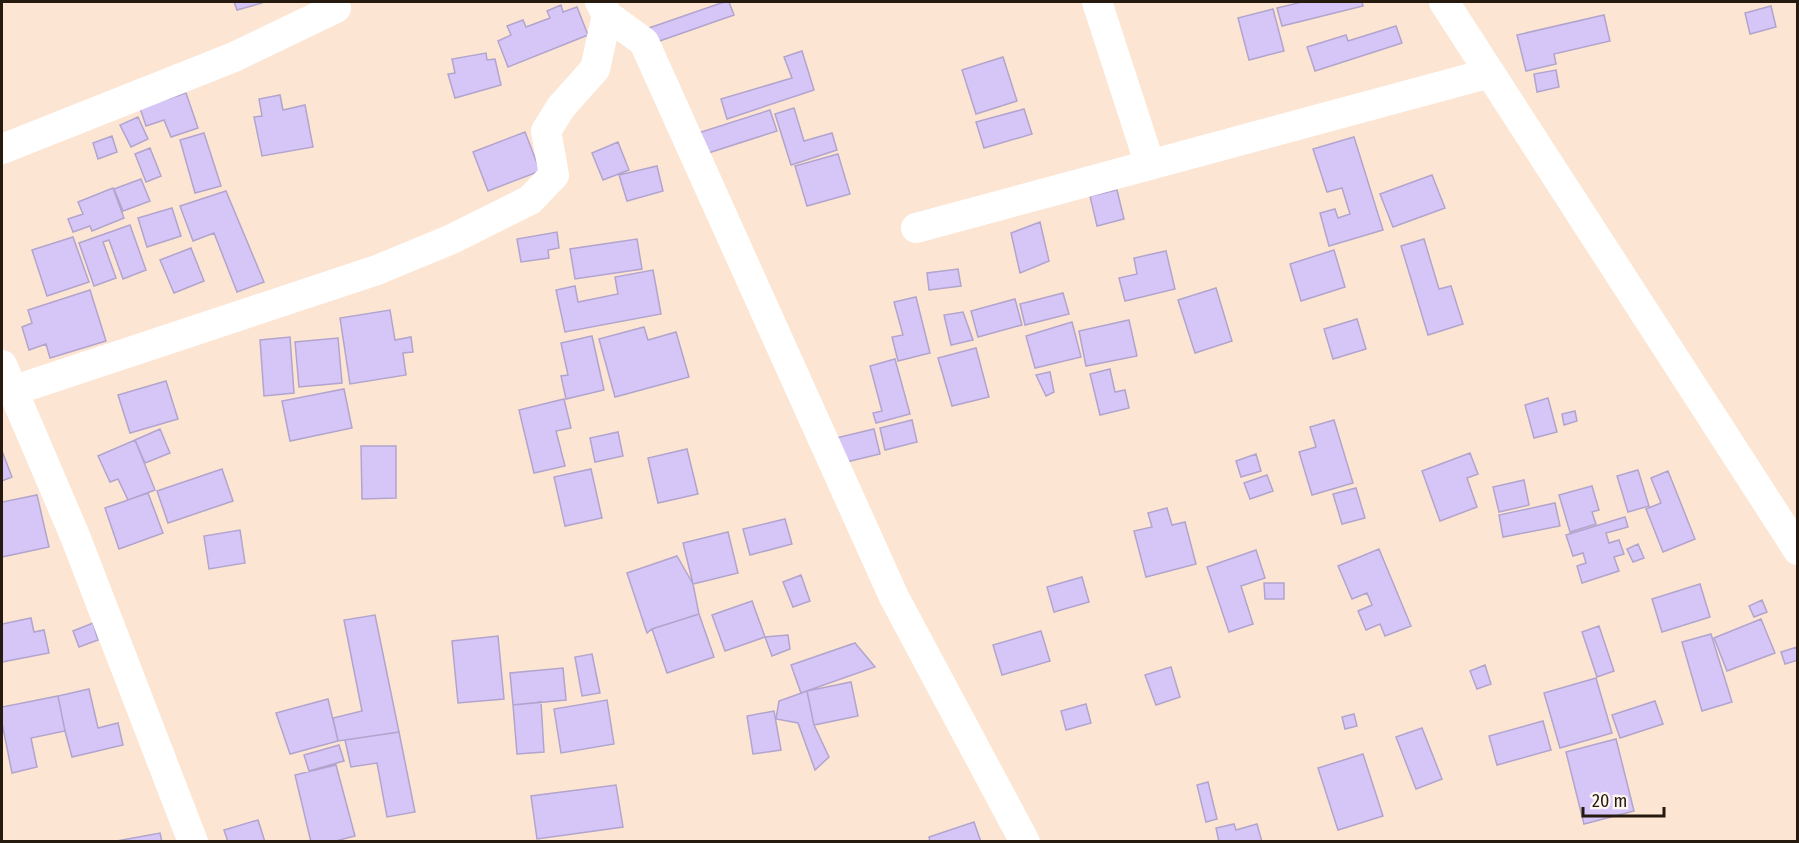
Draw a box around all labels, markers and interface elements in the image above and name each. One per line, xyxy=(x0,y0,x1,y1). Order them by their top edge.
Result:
scale bar xyxy=(1583,780,1664,818)
text: 20 m xyxy=(1592,790,1627,812)

